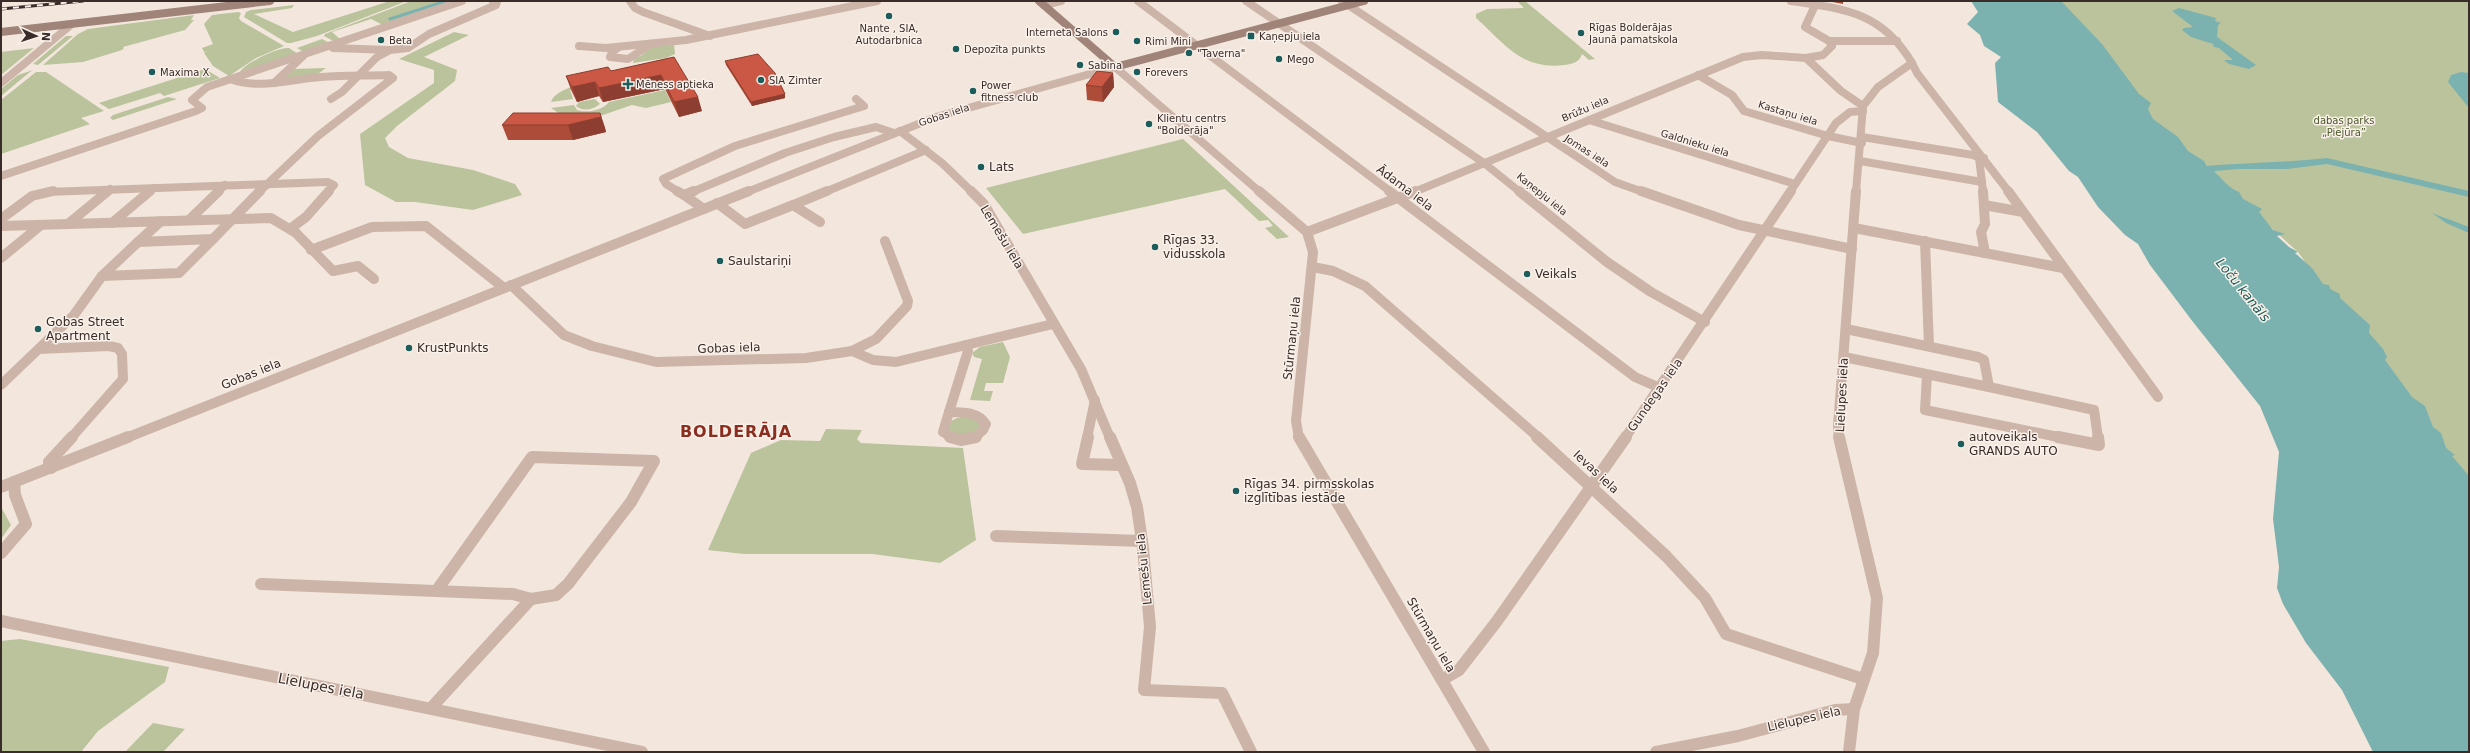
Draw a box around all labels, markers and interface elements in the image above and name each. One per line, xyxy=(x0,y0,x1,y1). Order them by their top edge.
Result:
marker: Nante , SIA, Autodarbnica xyxy=(884,11,894,21)
north arrow xyxy=(16,16,56,56)
place label: Rīgas Bolderājas Jaunā pamatskola xyxy=(1588,22,1678,45)
place label: Nante , SIA, Autodarbnica xyxy=(856,23,922,46)
place label: Interneta Salons xyxy=(1026,27,1108,38)
marker: Interneta Salons xyxy=(1111,27,1121,37)
marker: Rīgas Bolderājas Jaunā pamatskola xyxy=(1576,28,1586,38)
marker: Kaņepju iela xyxy=(1246,31,1256,41)
place label: Kaņepju iela xyxy=(1259,31,1320,43)
text: N xyxy=(39,32,52,41)
marker: Beta xyxy=(376,35,386,45)
place label: Beta xyxy=(389,35,412,46)
marker: Rimi Mini xyxy=(1132,36,1142,46)
place label: Rimi Mini xyxy=(1145,36,1191,47)
marker: Depozīta punkts xyxy=(951,44,961,54)
place label: Depozīta punkts xyxy=(964,44,1046,55)
marker: "Taverna" xyxy=(1184,48,1194,58)
place label: "Taverna" xyxy=(1197,48,1245,59)
marker: Mego xyxy=(1274,54,1284,64)
place label: Mego xyxy=(1287,54,1314,65)
marker: Sabina xyxy=(1075,60,1085,70)
place label: Sabina xyxy=(1088,60,1122,71)
marker: Maxima X xyxy=(147,67,157,77)
place label: Maxima X xyxy=(160,67,210,78)
marker: Forevers xyxy=(1132,67,1142,77)
place label: Forevers xyxy=(1145,67,1188,78)
marker: SIA Zimter xyxy=(756,75,766,85)
place label: SIA Zimter xyxy=(769,75,823,86)
marker: Mēness aptieka xyxy=(623,79,633,89)
place label: Mēness aptieka xyxy=(636,79,714,90)
place label: Power fitness club xyxy=(981,80,1038,103)
marker: Power fitness club xyxy=(968,86,978,96)
street label: Brūžu iela xyxy=(1560,94,1610,124)
street label: Kastaņu iela xyxy=(1757,99,1819,128)
street label: Gobas iela xyxy=(917,102,971,128)
place label: Klientu centrs "Bolderāja" xyxy=(1157,113,1226,136)
park label: dabas parks „Piejūra” xyxy=(2314,115,2374,138)
marker: Klientu centrs "Bolderāja" xyxy=(1144,119,1154,129)
street label: Galdnieku iela xyxy=(1659,127,1731,159)
street label: Jomas iela xyxy=(1562,132,1611,170)
place label: Lats xyxy=(989,160,1014,174)
marker: Lats xyxy=(976,162,986,172)
street label: Ādama iela xyxy=(1374,162,1436,214)
street label: Kaņepju iela xyxy=(1514,170,1569,218)
street label: Lemešu iela xyxy=(977,203,1027,271)
place label: Rīgas 33. vidusskola xyxy=(1163,233,1226,261)
marker: Rīgas 33. vidusskola xyxy=(1150,242,1160,252)
place label: Saulstariņi xyxy=(728,254,791,268)
water label: Loču kanāls xyxy=(2213,255,2273,325)
marker: Saulstariņi xyxy=(715,256,725,266)
place label: Veikals xyxy=(1535,267,1577,281)
marker: Veikals xyxy=(1522,269,1532,279)
street label: Stūrmaņu iela xyxy=(1281,295,1303,381)
place label: Gobas Street Apartment xyxy=(46,315,124,343)
marker: Gobas Street Apartment xyxy=(33,324,43,334)
street label: Gobas iela xyxy=(697,340,761,356)
place label: KrustPunkts xyxy=(417,341,489,355)
marker: KrustPunkts xyxy=(404,343,414,353)
street label: Gobas iela xyxy=(219,356,283,392)
street label: Gundegas iela xyxy=(1625,356,1685,434)
street label: Lielupes iela xyxy=(1833,357,1851,433)
district label: BOLDERĀJA xyxy=(680,421,792,441)
place label: autoveikals GRANDS AUTO xyxy=(1969,430,2058,458)
marker: autoveikals GRANDS AUTO xyxy=(1956,439,1966,449)
street label: Ievas iela xyxy=(1570,447,1622,497)
place label: Rīgas 34. pirmsskolas izglītības iestāde xyxy=(1244,477,1374,505)
marker: Rīgas 34. pirmsskolas izglītības iestāde xyxy=(1231,486,1241,496)
street label: Lemešu iela xyxy=(1133,532,1155,606)
street label: Stūrmaņu iela xyxy=(1404,595,1458,675)
street label: Lielupes iela xyxy=(277,670,365,702)
street label: Lielupes iela xyxy=(1766,704,1842,734)

